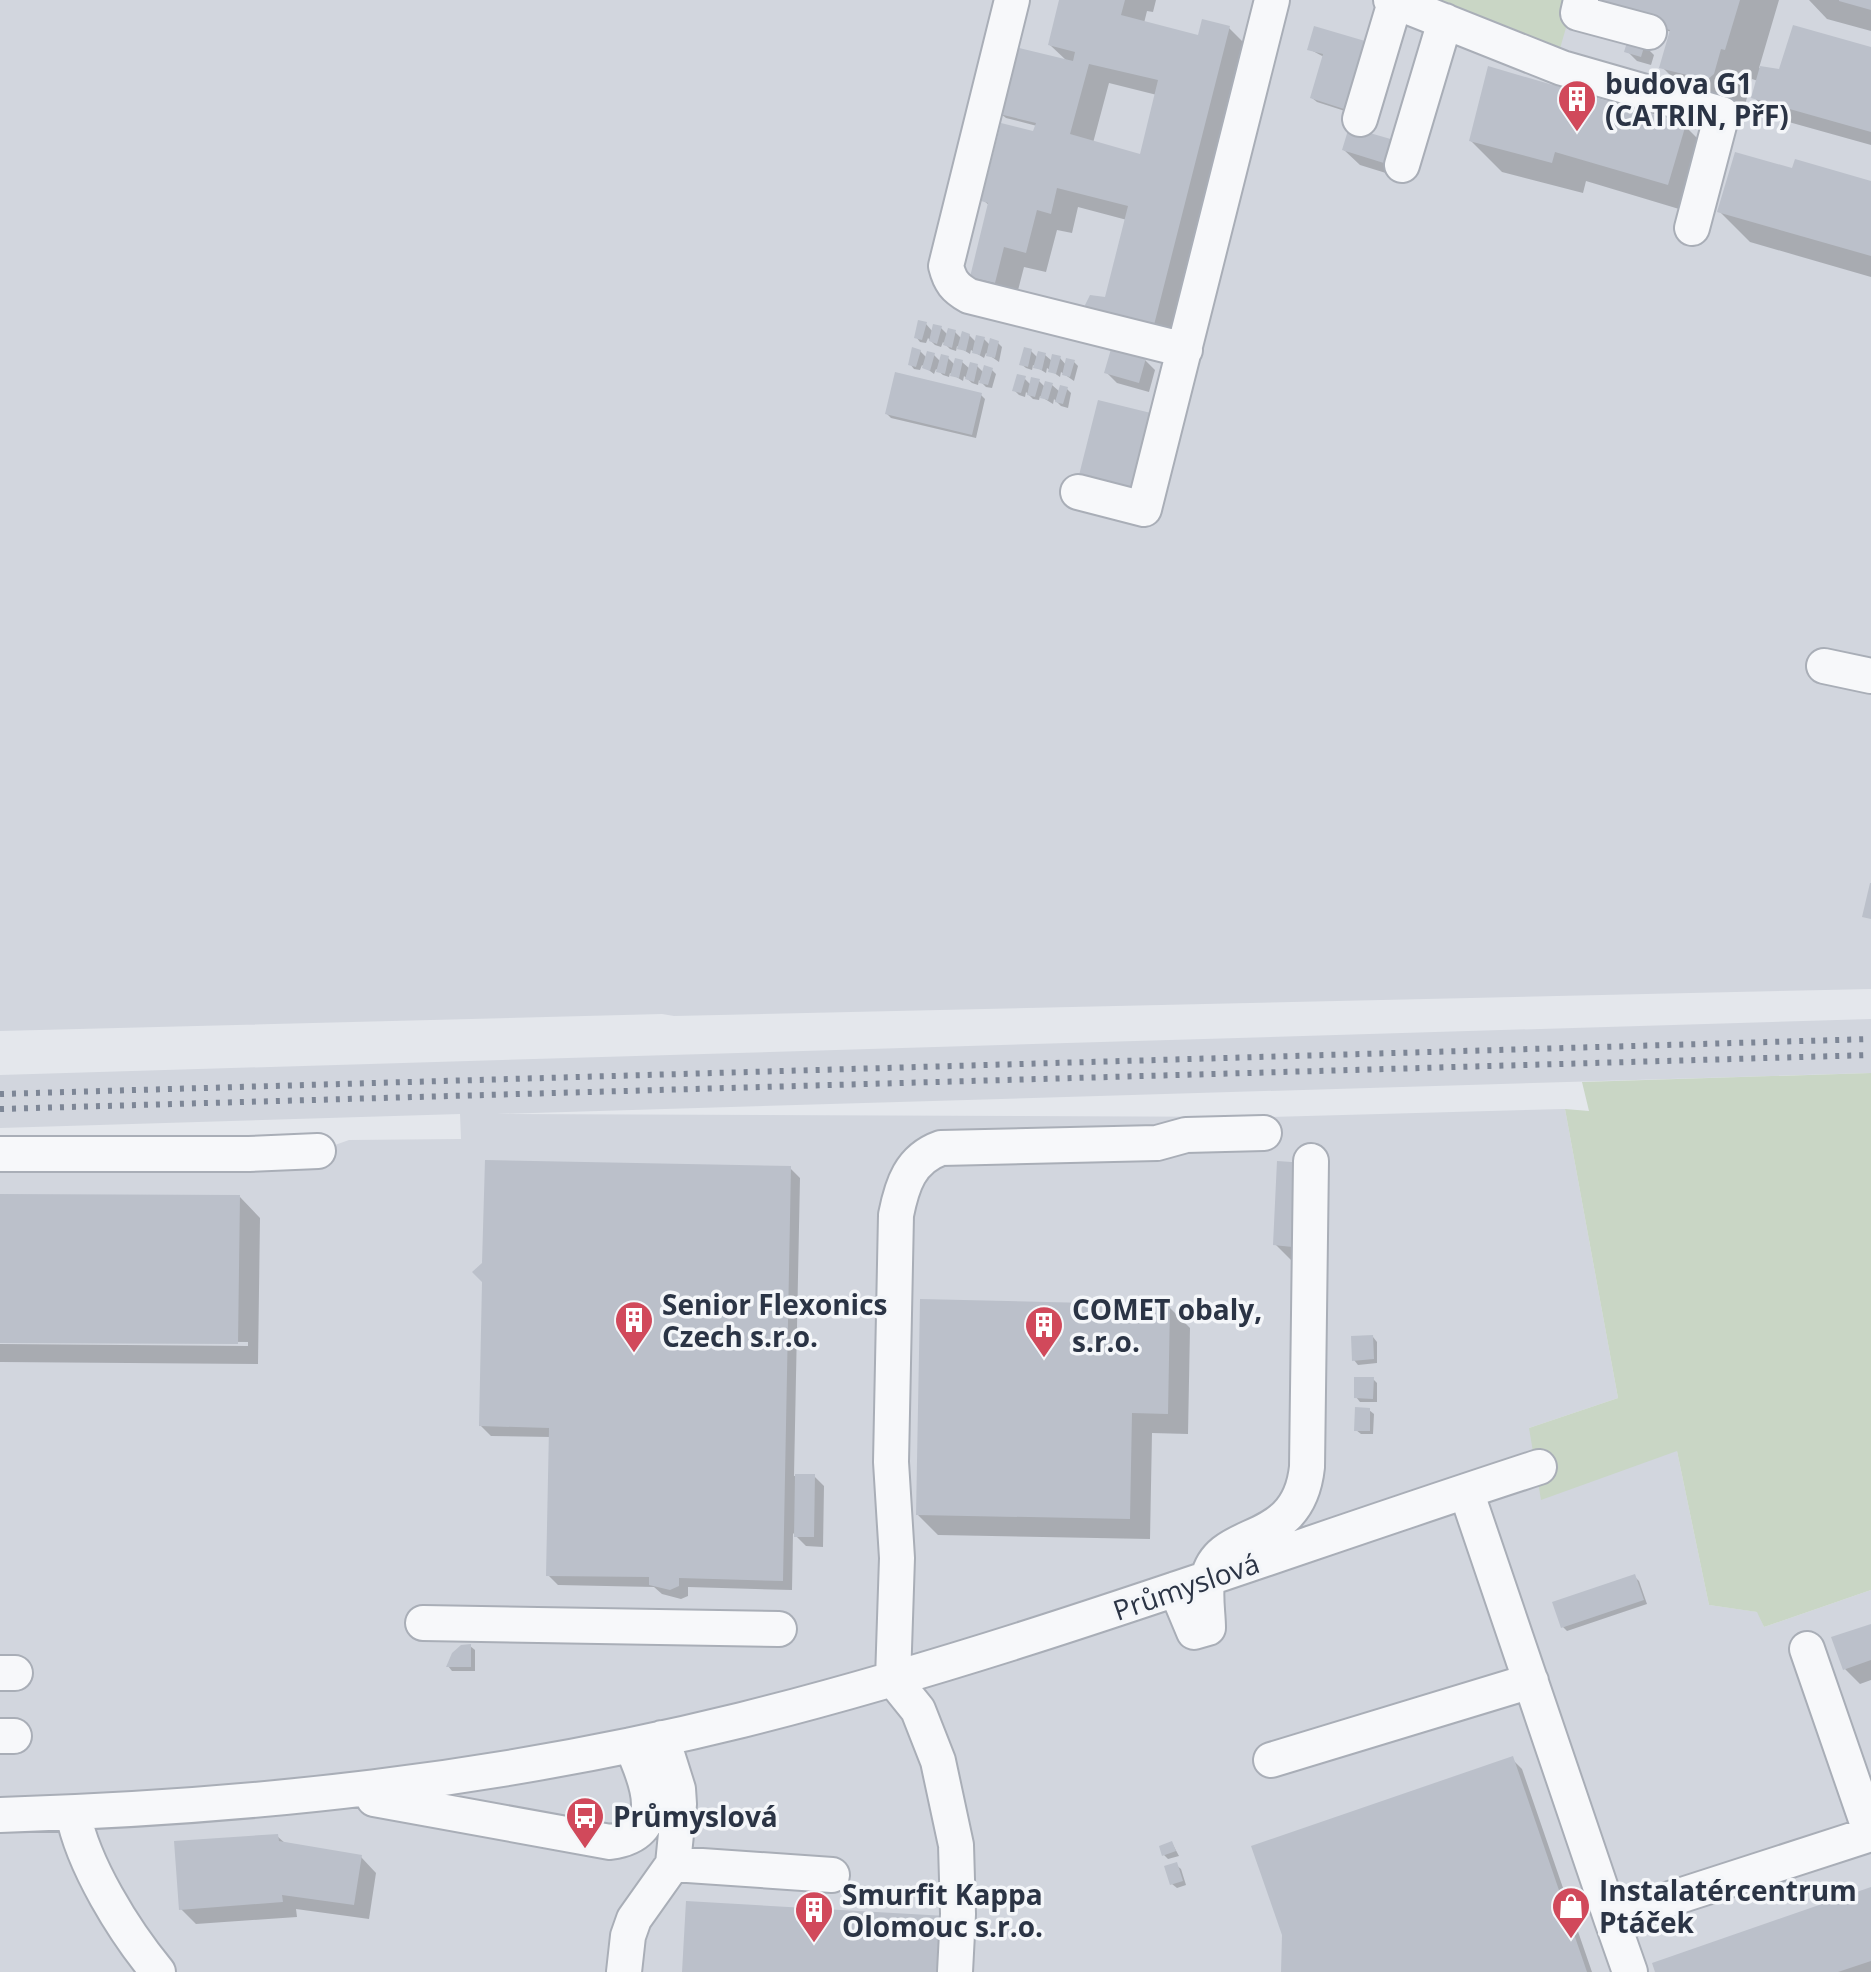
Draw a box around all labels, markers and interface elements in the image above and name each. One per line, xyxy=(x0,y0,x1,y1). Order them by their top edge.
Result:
place label: budova G1 (CATRIN, PřF) xyxy=(1605,64,1789,134)
building icon: budova G1 (CATRIN, PřF) xyxy=(1556,78,1598,133)
place label: Senior Flexonics Czech s.r.o. xyxy=(662,1285,887,1355)
place label: COMET obaly, s.r.o. xyxy=(1072,1290,1262,1360)
building icon: Senior Flexonics Czech s.r.o. xyxy=(613,1299,655,1354)
building icon: COMET obaly, s.r.o. xyxy=(1023,1304,1065,1359)
street label: Průmyslová xyxy=(1108,1543,1264,1629)
bus stop icon: Průmyslová xyxy=(564,1795,606,1850)
place label: Průmyslová xyxy=(613,1797,778,1835)
place label: Instalatércentrum Ptáček xyxy=(1599,1871,1857,1941)
place label: Smurfit Kappa Olomouc s.r.o. xyxy=(842,1875,1043,1945)
shop icon: Instalatércentrum Ptáček xyxy=(1550,1885,1592,1940)
building icon: Smurfit Kappa Olomouc s.r.o. xyxy=(793,1889,835,1944)

